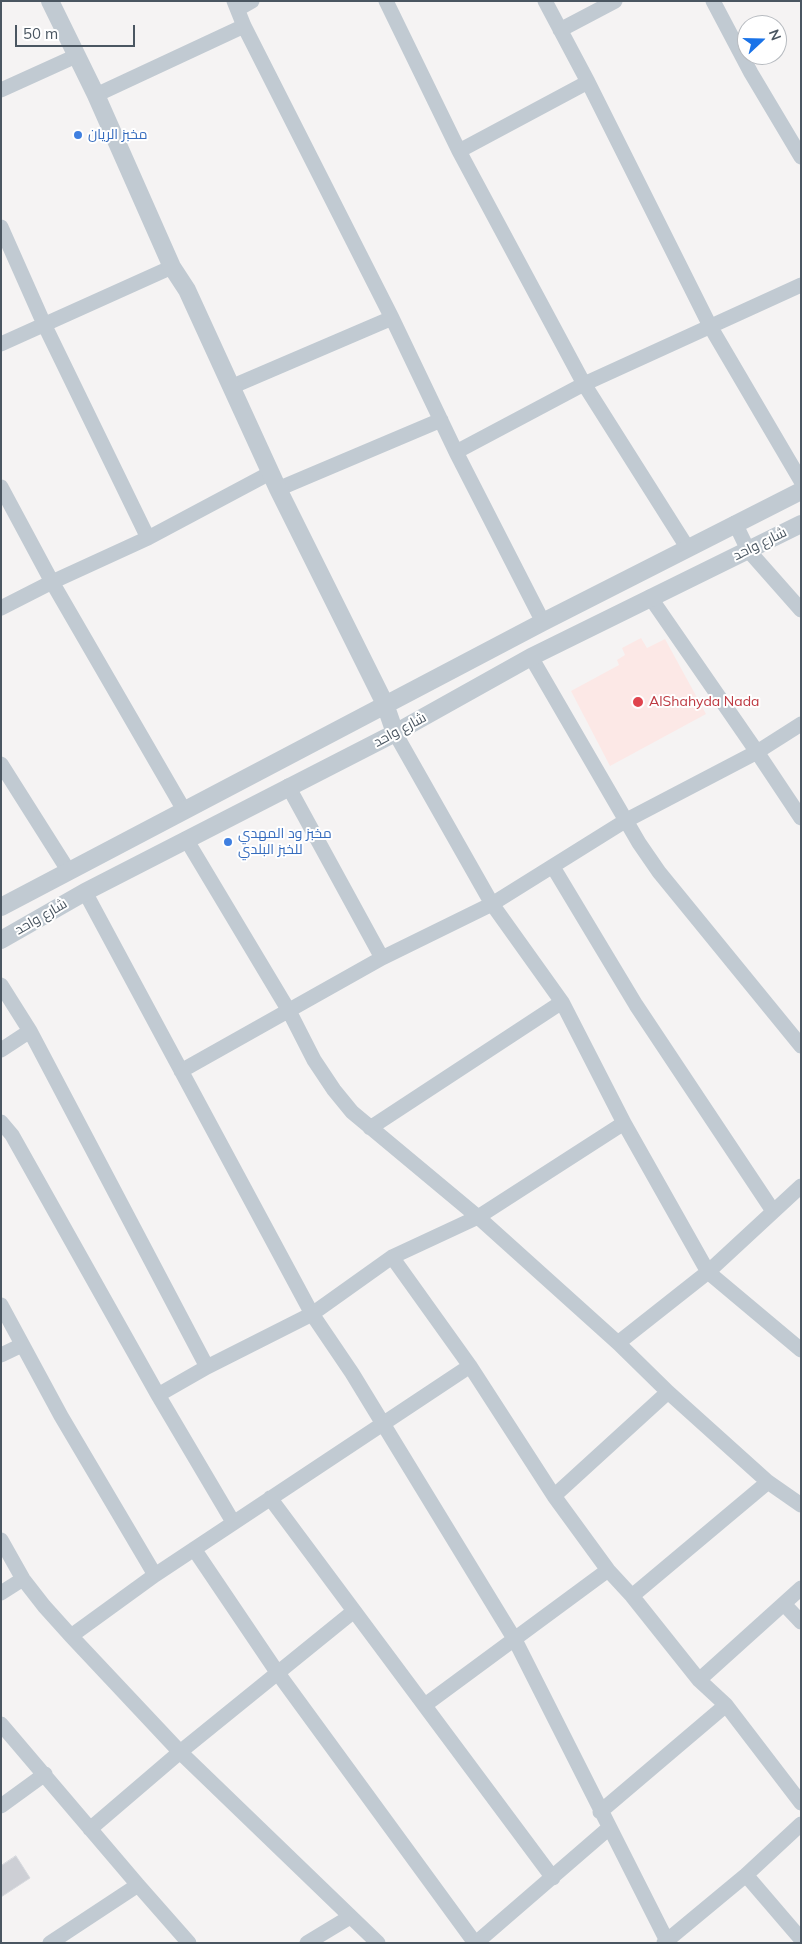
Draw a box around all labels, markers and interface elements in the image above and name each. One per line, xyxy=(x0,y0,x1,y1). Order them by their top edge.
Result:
scale bar xyxy=(18,15,138,47)
north arrow xyxy=(737,15,787,65)
text: 50 m xyxy=(23,24,58,43)
text: N xyxy=(765,27,785,43)
place label: مخبز الريان xyxy=(88,127,148,143)
marker: مخبز الريان xyxy=(72,129,84,141)
street label: شارع واحد xyxy=(731,524,789,564)
place label: AlShahyda Nada xyxy=(649,694,760,710)
marker: AlShahyda Nada xyxy=(631,695,645,709)
street label: شارع واحد xyxy=(371,709,429,751)
place label: مخبز ود المهدي للخبز البلدي xyxy=(238,826,332,859)
marker: مخبز ود المهدي للخبز البلدي xyxy=(222,836,234,848)
street label: شارع واحد xyxy=(12,895,70,939)

